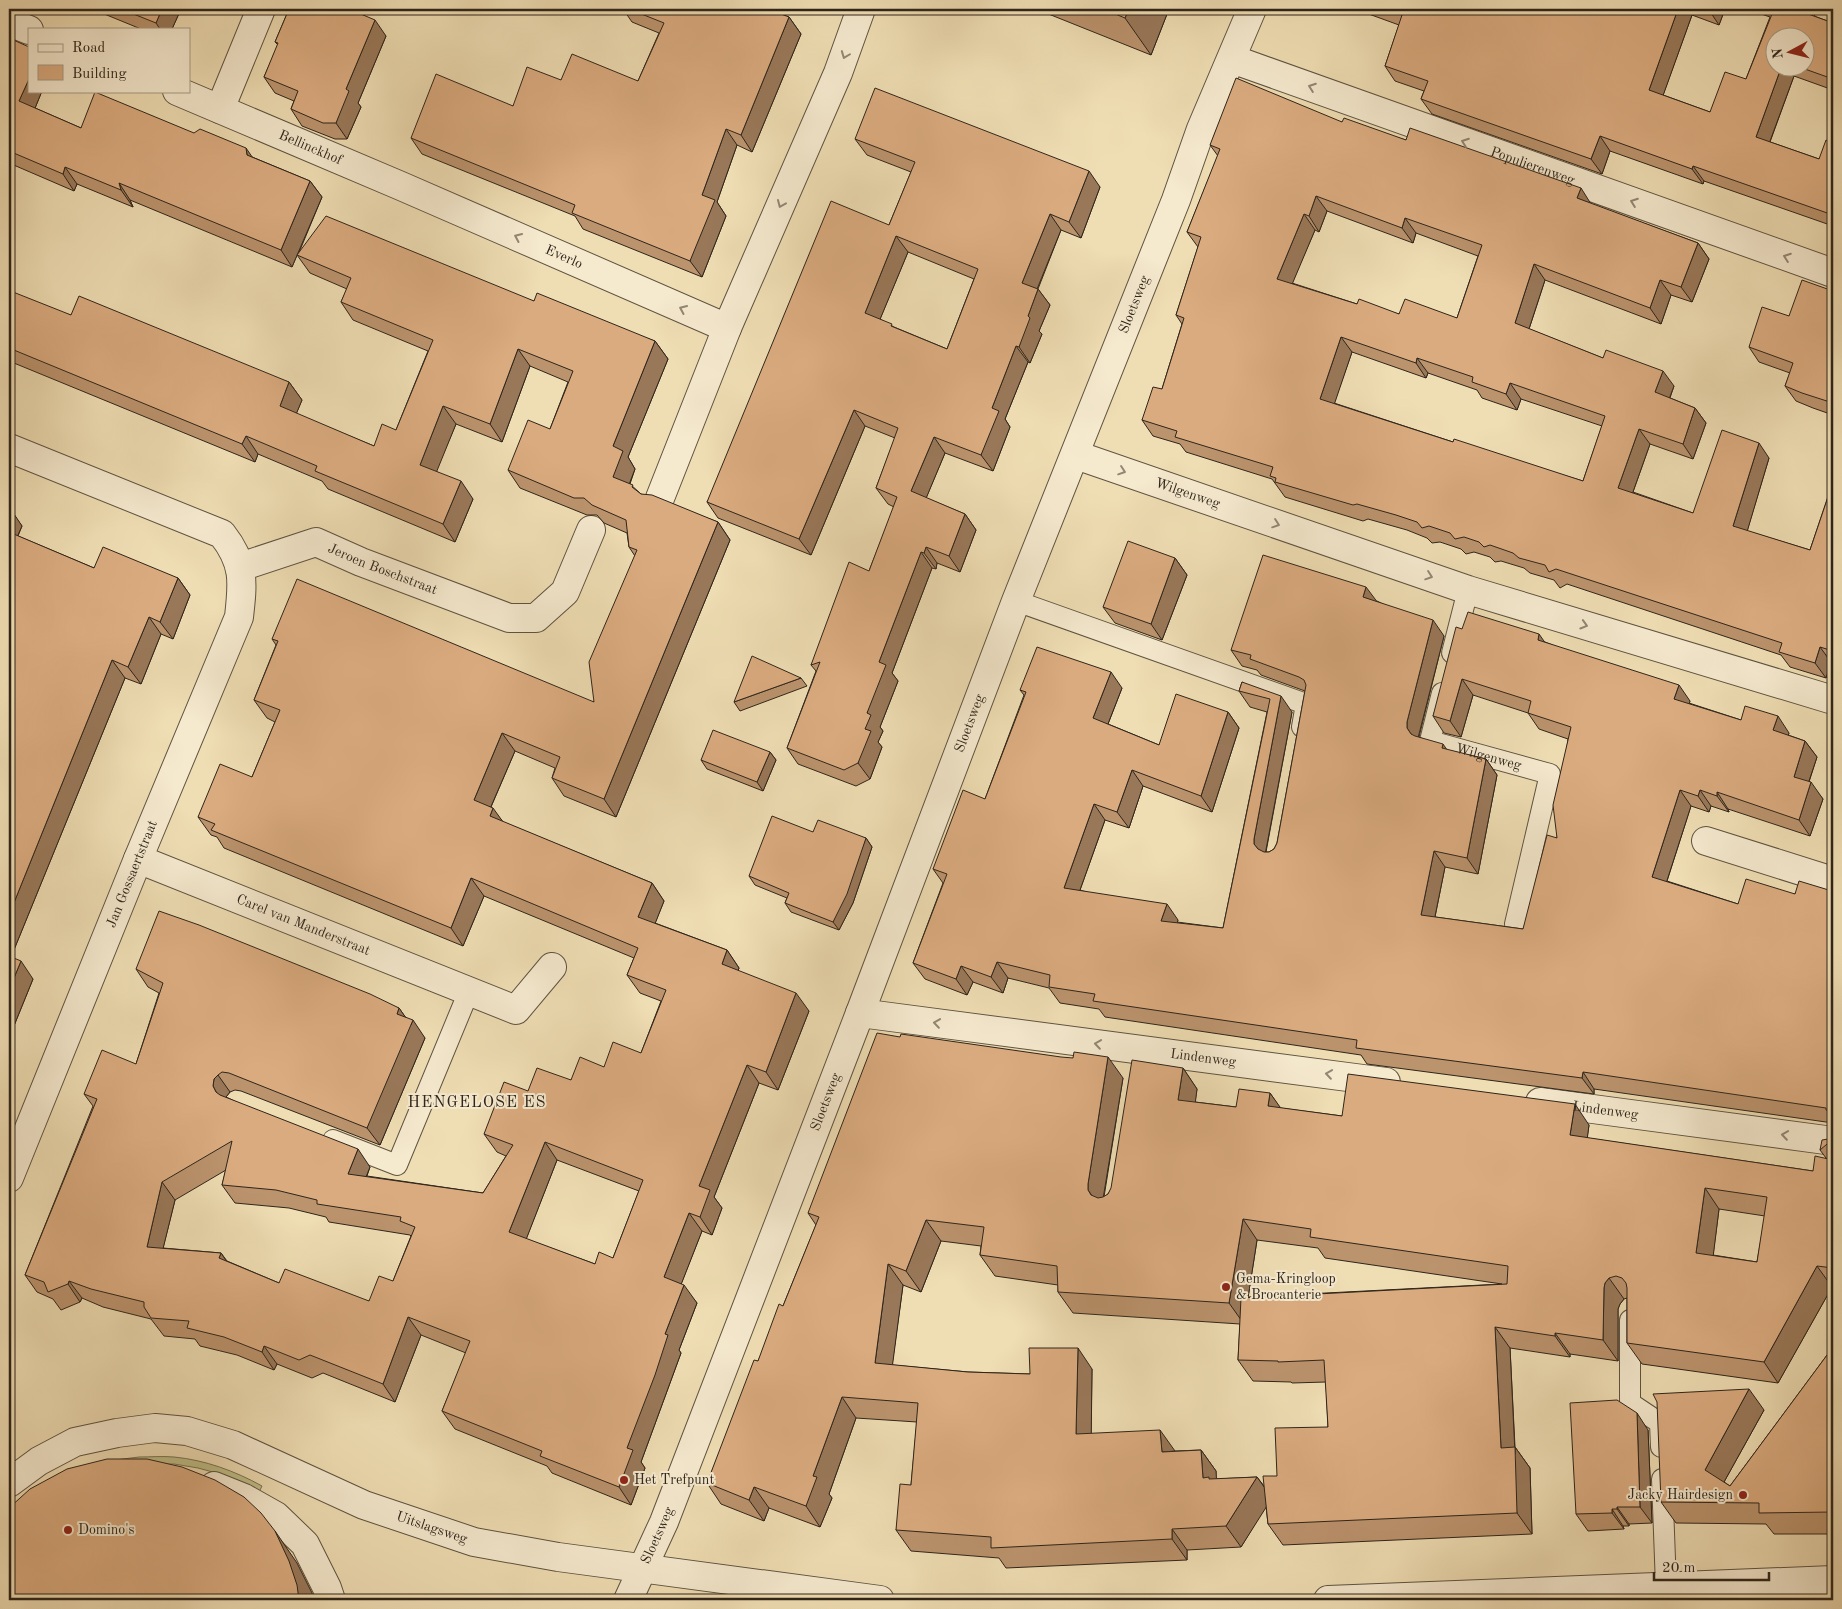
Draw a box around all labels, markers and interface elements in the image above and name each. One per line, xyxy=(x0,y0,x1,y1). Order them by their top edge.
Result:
legend xyxy=(28,28,190,92)
north arrow xyxy=(1764,28,1814,78)
text: Road xyxy=(72,41,106,56)
text: N xyxy=(1770,47,1786,60)
one-way arrow xyxy=(841,50,851,58)
text: Building xyxy=(72,67,127,82)
one-way arrow xyxy=(1308,83,1316,93)
street label: Bellinckhof xyxy=(277,128,346,168)
one-way arrow xyxy=(1461,138,1469,148)
street label: Populierenweg xyxy=(1488,145,1577,188)
one-way arrow xyxy=(1630,198,1639,208)
one-way arrow xyxy=(777,199,788,208)
one-way arrow xyxy=(514,232,523,243)
street label: Everlo xyxy=(543,243,585,271)
one-way arrow xyxy=(1784,252,1792,262)
street label: Sloetsweg xyxy=(1116,273,1152,336)
one-way arrow xyxy=(679,304,688,315)
one-way arrow xyxy=(1117,465,1126,475)
street label: Wilgenweg xyxy=(1153,476,1222,511)
one-way arrow xyxy=(1271,518,1279,528)
street label: Jeroen Boschstraat xyxy=(326,541,439,597)
one-way arrow xyxy=(1425,571,1433,581)
one-way arrow xyxy=(1580,619,1588,629)
street label: Sloetsweg xyxy=(952,692,987,754)
street label: Wilgenweg xyxy=(1454,741,1523,773)
street label: Jan Gossaertstraat xyxy=(104,818,160,930)
street label: Carel van Manderstraat xyxy=(234,892,372,958)
one-way arrow xyxy=(933,1018,941,1029)
one-way arrow xyxy=(1094,1039,1102,1050)
street label: Lindenweg xyxy=(1169,1047,1237,1069)
one-way arrow xyxy=(1325,1070,1333,1080)
street label: Sloetsweg xyxy=(808,1071,843,1133)
district label: HENGELOSE ES xyxy=(408,1095,546,1111)
street label: Lindenweg xyxy=(1572,1099,1640,1122)
one-way arrow xyxy=(1781,1130,1789,1140)
place label: Gema-Kringloop & Brocanterie xyxy=(1236,1272,1336,1302)
marker: Gema-Kringloop & Brocanterie xyxy=(1220,1281,1232,1293)
place label: Het Trefpunt xyxy=(634,1473,714,1487)
marker: Het Trefpunt xyxy=(618,1474,630,1486)
place label: Jacky Hairdesign xyxy=(1628,1488,1733,1502)
marker: Jacky Hairdesign xyxy=(1737,1489,1749,1501)
street label: Sloetsweg xyxy=(639,1504,676,1566)
street label: Uitslagsweg xyxy=(394,1509,470,1546)
place label: Domino's xyxy=(78,1523,135,1537)
marker: Domino's xyxy=(62,1524,74,1536)
scale bar xyxy=(1654,1549,1770,1581)
text: 20 m xyxy=(1662,1561,1696,1576)

